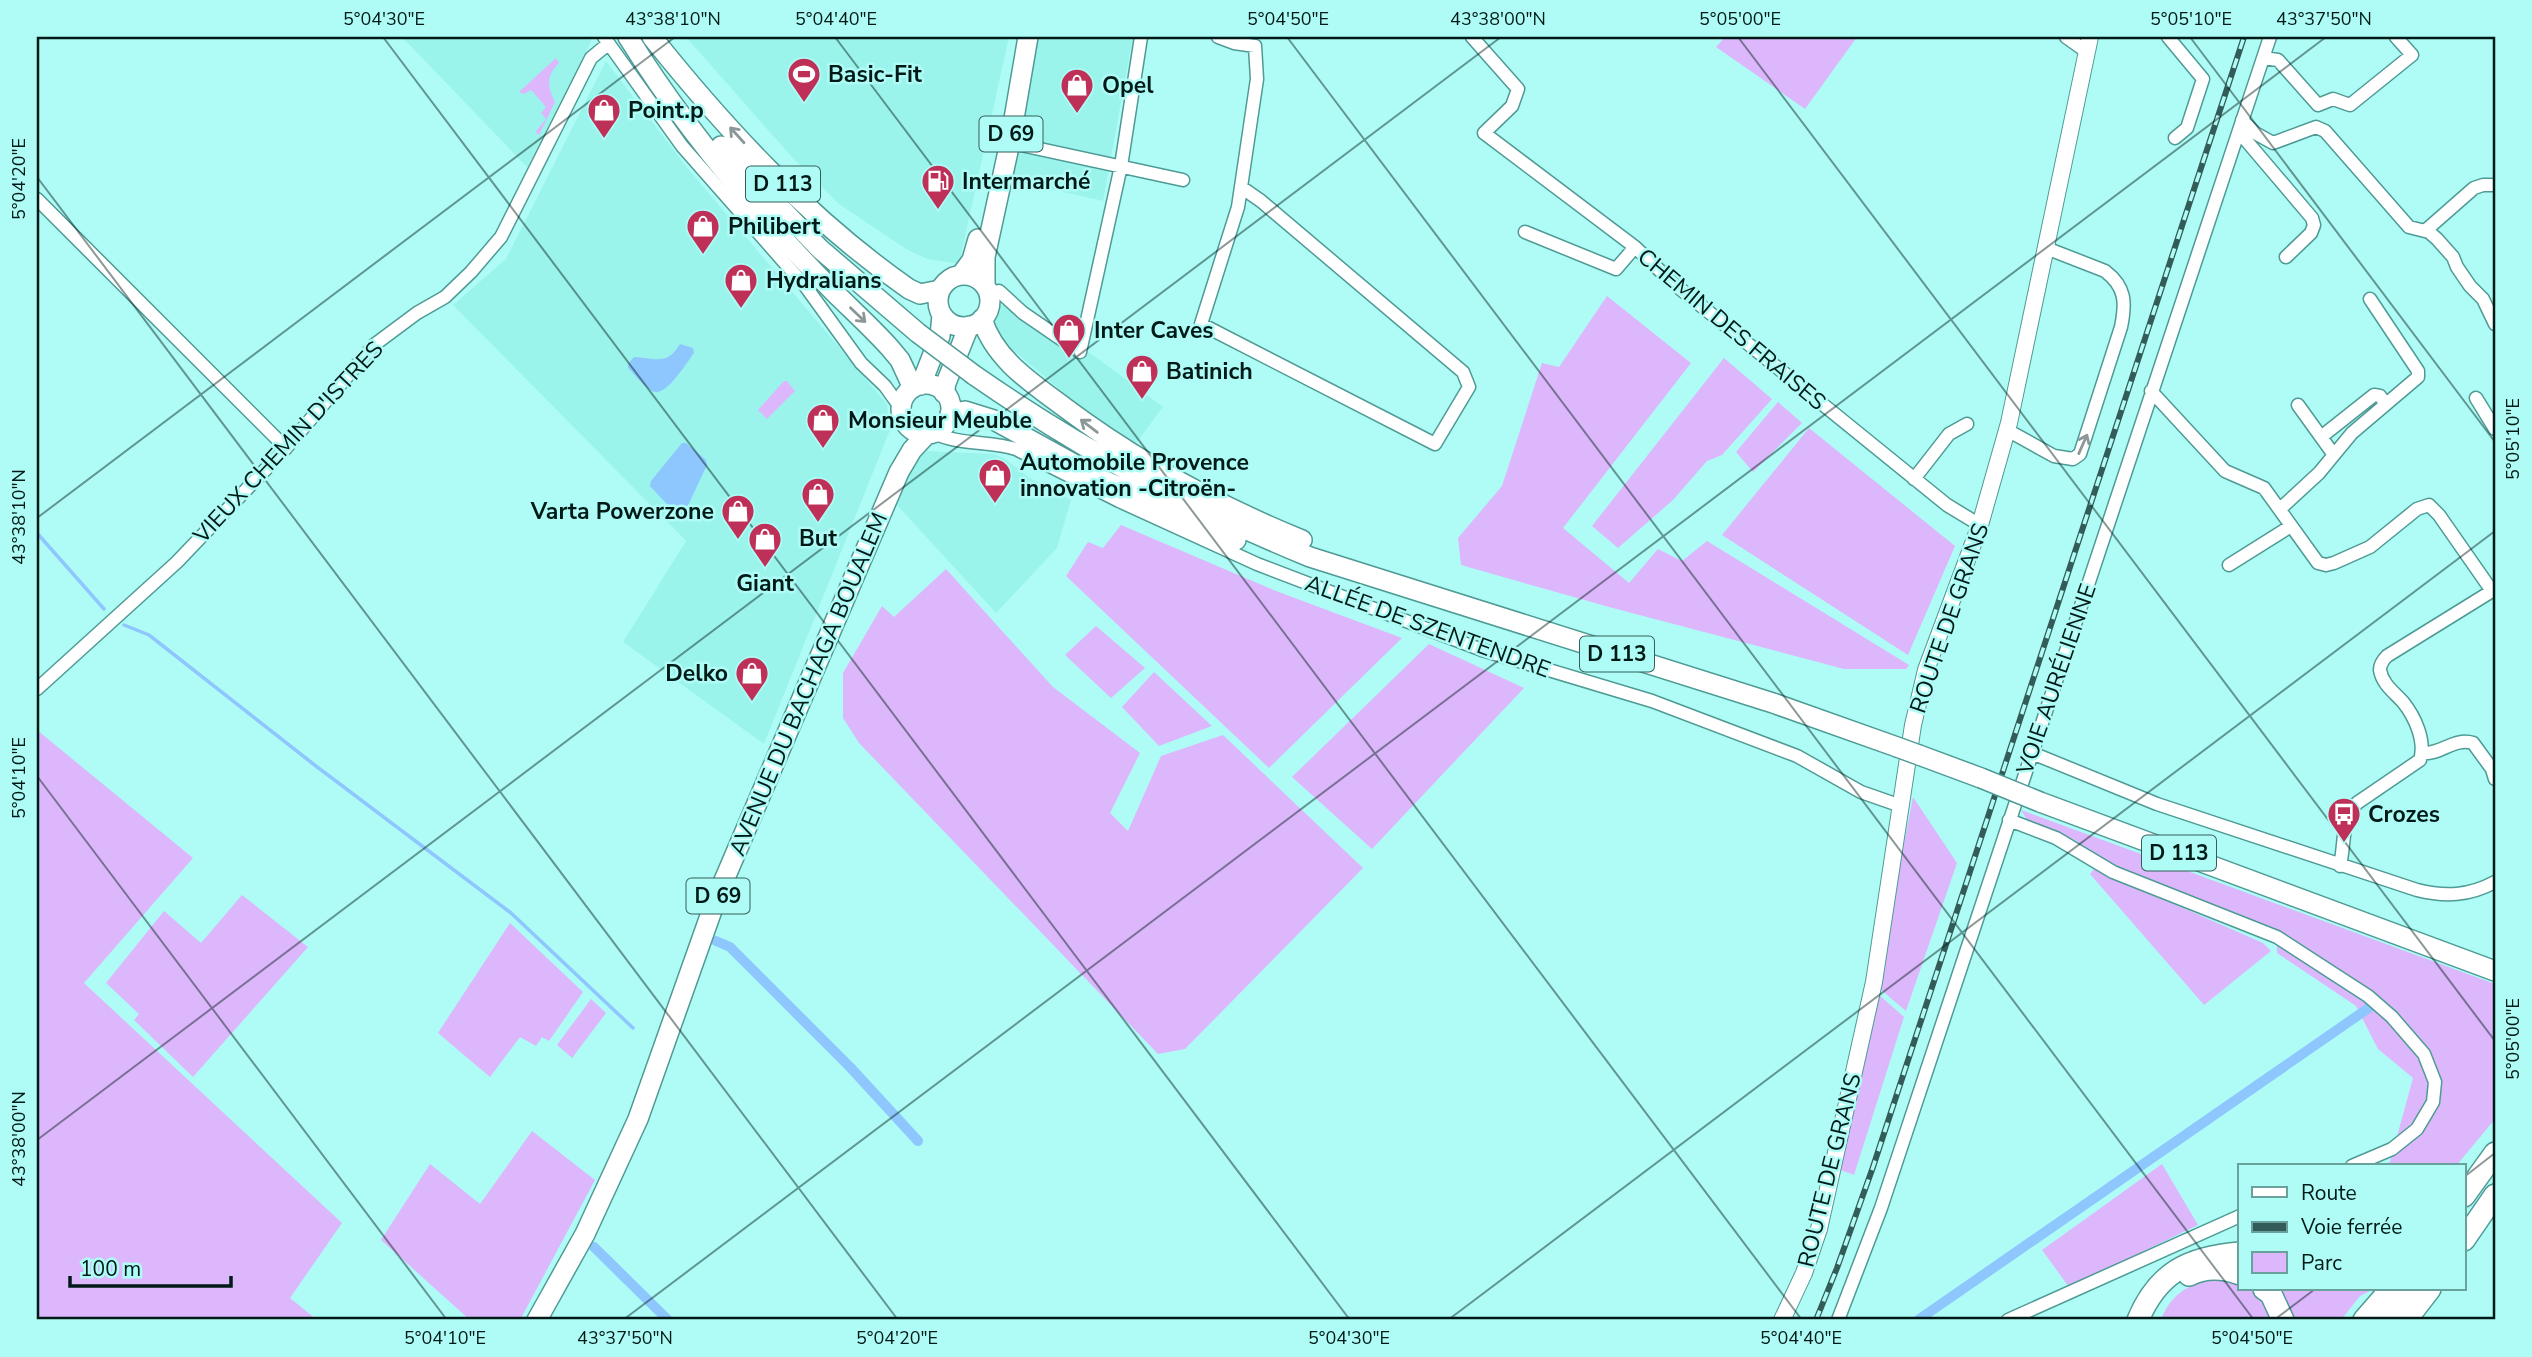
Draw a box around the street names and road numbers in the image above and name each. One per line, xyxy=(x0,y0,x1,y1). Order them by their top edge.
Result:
road number: D 69 xyxy=(979,116,1042,152)
road number: D 113 xyxy=(746,166,820,202)
street label: CHEMIN DES FRAISES xyxy=(1631,241,1832,417)
street label: VIEUX CHEMIN D'ISTRES xyxy=(186,335,390,551)
street label: AVENUE DU BACHAGA BOUALEM xyxy=(722,508,895,861)
street label: ROUTE DE GRANS xyxy=(1902,519,1997,717)
street label: ALLÉE DE SZENTENDRE xyxy=(1301,568,1555,685)
street label: VOIE AURÉLIENNE xyxy=(2009,580,2104,780)
road number: D 113 xyxy=(1580,636,1654,672)
road number: D 113 xyxy=(2142,836,2216,870)
road number: D 69 xyxy=(686,878,750,914)
street label: ROUTE DE GRANS xyxy=(1790,1070,1869,1270)

